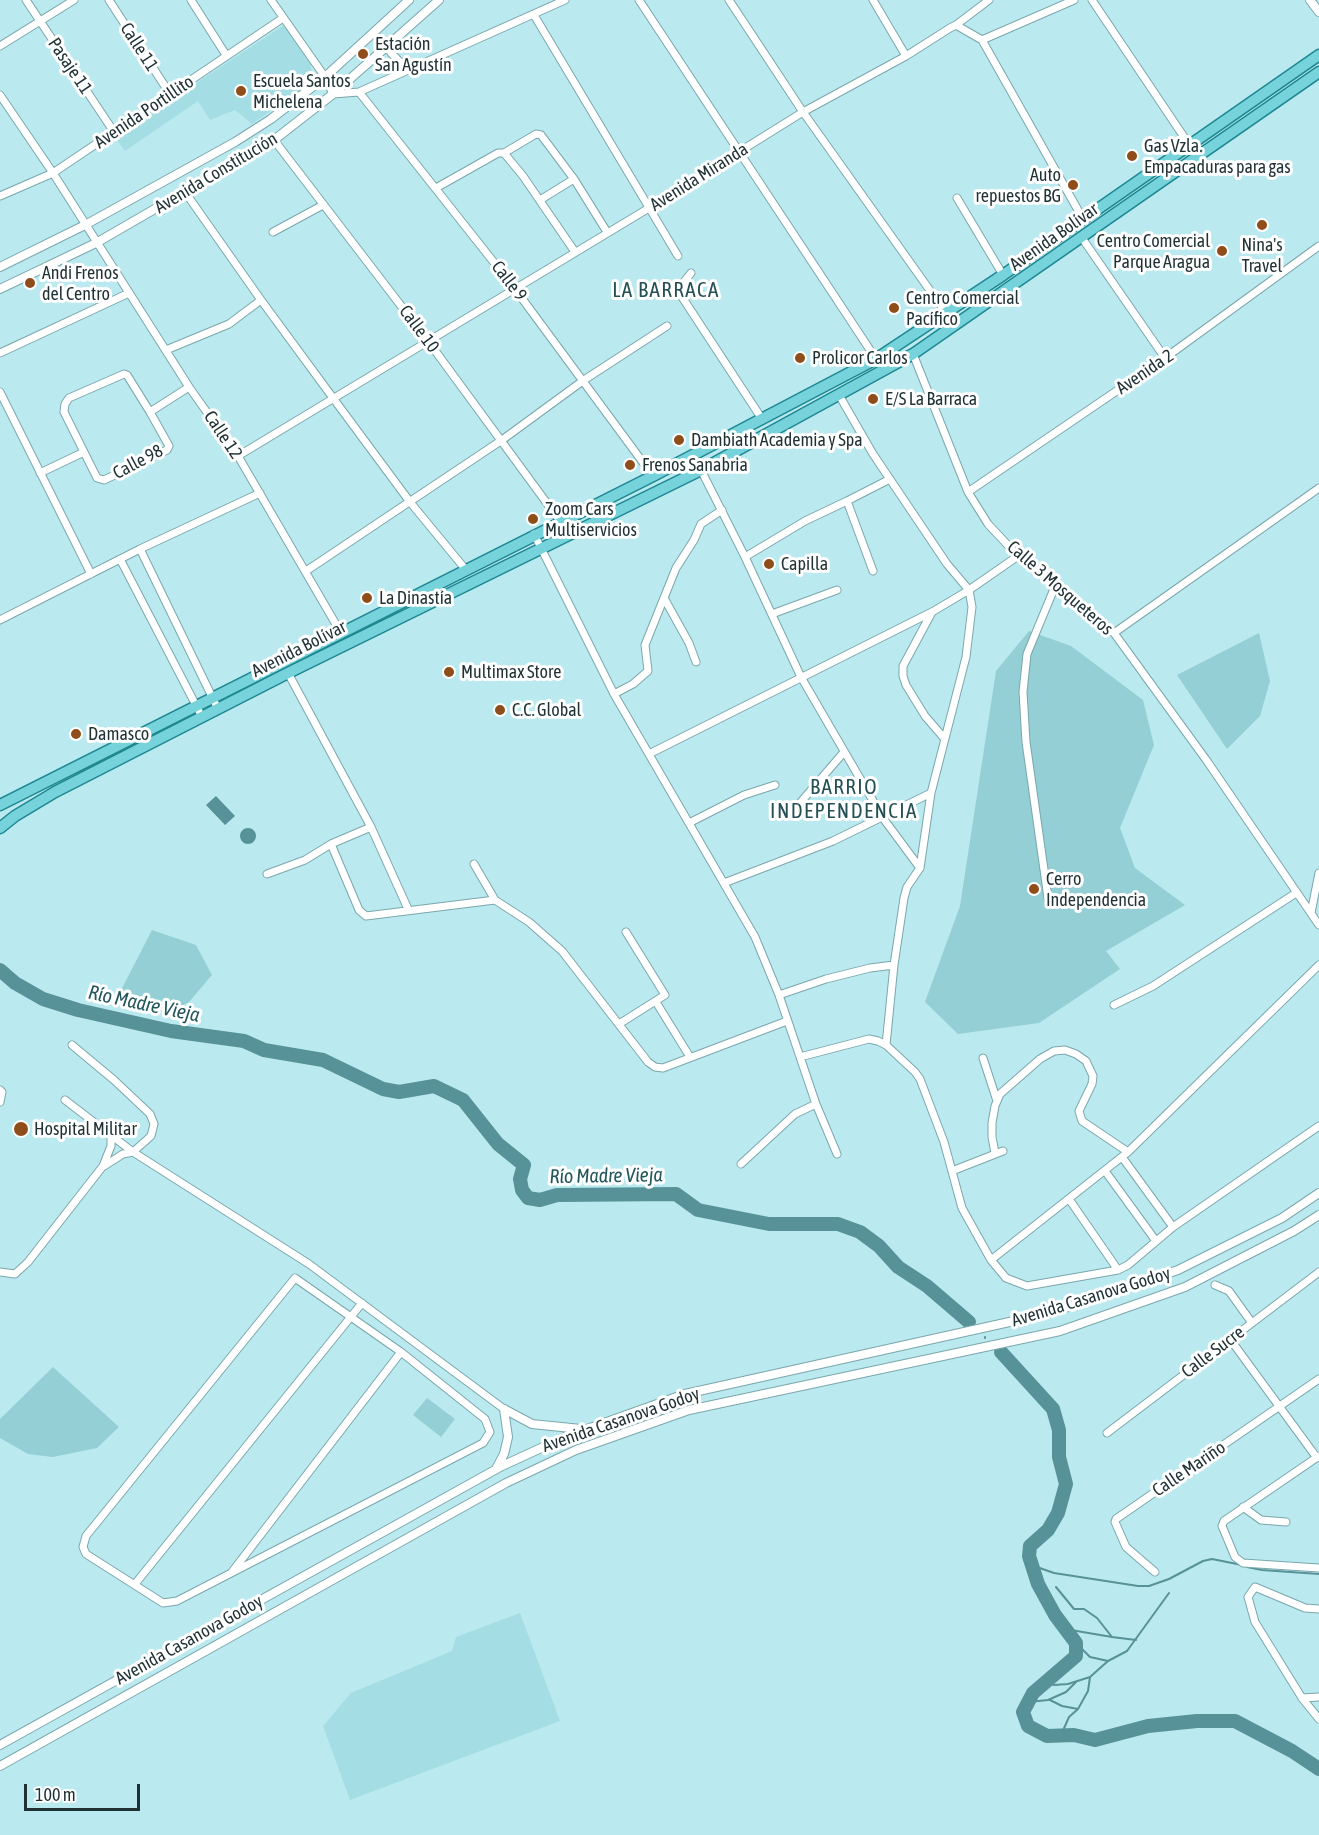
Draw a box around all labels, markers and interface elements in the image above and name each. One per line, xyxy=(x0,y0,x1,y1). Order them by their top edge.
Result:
street label: Calle 11 xyxy=(115,19,163,75)
place label: Estación San Agustín xyxy=(375,33,452,76)
street label: Pasaje 11 xyxy=(43,34,97,98)
marker: Estación San Agustín xyxy=(356,47,370,61)
place label: Escuela Santos Michelena xyxy=(253,70,351,112)
street label: Avenida Portillito xyxy=(90,71,198,153)
marker: Escuela Santos Michelena xyxy=(234,84,248,98)
street label: Avenida Constitución xyxy=(151,128,281,218)
place label: Gas Vzla. Empacaduras para gas xyxy=(1144,135,1291,178)
street label: Avenida Miranda xyxy=(646,138,752,216)
marker: Gas Vzla. Empacaduras para gas xyxy=(1125,149,1139,163)
place label: Auto repuestos BG xyxy=(975,164,1061,207)
marker: Auto repuestos BG xyxy=(1066,178,1080,192)
street label: Avenida Bolívar xyxy=(1006,199,1102,275)
marker: Nina's Travel xyxy=(1255,218,1269,232)
place label: Centro Comercial Parque Aragua xyxy=(1097,230,1210,272)
place label: Nina's Travel xyxy=(1241,234,1283,276)
marker: Centro Comercial Parque Aragua xyxy=(1215,244,1229,258)
street label: Calle 9 xyxy=(487,257,531,305)
place label: Andi Frenos del Centro xyxy=(42,262,119,304)
marker: Andi Frenos del Centro xyxy=(23,276,37,290)
district label: LA BARRACA xyxy=(612,277,720,303)
place label: Centro Comercial Pacífico xyxy=(906,287,1019,330)
street label: Calle 10 xyxy=(394,301,444,357)
marker: Centro Comercial Pacífico xyxy=(887,301,901,315)
street label: Avenida 2 xyxy=(1112,345,1178,399)
place label: Prolicor Carlos xyxy=(812,347,908,369)
marker: Prolicor Carlos xyxy=(793,351,807,365)
place label: E/S La Barraca xyxy=(885,388,977,410)
marker: E/S La Barraca xyxy=(866,392,880,406)
street label: Calle 12 xyxy=(199,407,247,463)
place label: Dambiath Academia y Spa xyxy=(691,429,863,451)
marker: Dambiath Academia y Spa xyxy=(672,433,686,447)
street label: Calle 98 xyxy=(109,440,167,484)
place label: Frenos Sanabria xyxy=(642,454,748,476)
marker: Frenos Sanabria xyxy=(623,458,637,472)
place label: Zoom Cars Multiservicios xyxy=(545,498,637,540)
marker: Zoom Cars Multiservicios xyxy=(526,512,540,526)
street label: Calle 3 Mosqueteros xyxy=(1003,536,1117,640)
place label: Capilla xyxy=(781,553,828,575)
marker: Capilla xyxy=(762,557,776,571)
place label: La Dinastía xyxy=(379,587,452,609)
marker: La Dinastía xyxy=(360,591,374,605)
street label: Avenida Bolívar xyxy=(248,616,350,682)
place label: Multimax Store xyxy=(461,661,561,683)
marker: Multimax Store xyxy=(442,665,456,679)
place label: C.C. Global xyxy=(512,699,581,721)
marker: C.C. Global xyxy=(493,703,507,717)
place label: Damasco xyxy=(88,723,149,745)
marker: Damasco xyxy=(69,727,83,741)
district label: BARRIO INDEPENDENCIA xyxy=(770,774,918,824)
place label: Cerro Independencia xyxy=(1046,868,1146,910)
marker: Cerro Independencia xyxy=(1027,882,1041,896)
water label: Río Madre Vieja xyxy=(86,980,202,1028)
place label: Hospital Militar xyxy=(34,1118,137,1140)
marker: Hospital Militar xyxy=(12,1120,30,1138)
water label: Río Madre Vieja xyxy=(549,1163,663,1189)
street label: Avenida Casanova Godoy xyxy=(1009,1263,1173,1331)
street label: Calle Sucre xyxy=(1177,1321,1249,1383)
street label: Avenida Casanova Godoy xyxy=(539,1383,703,1457)
street label: Calle Mariño xyxy=(1148,1437,1230,1501)
street label: Avenida Casanova Godoy xyxy=(112,1591,266,1689)
scale bar xyxy=(27,1772,142,1810)
text: 100 m xyxy=(35,1784,76,1805)

